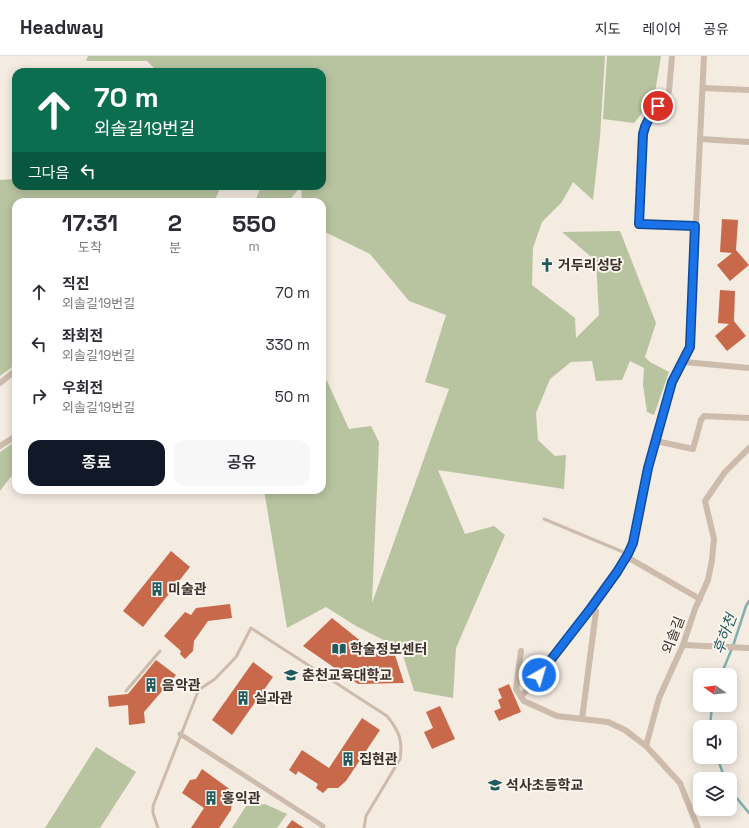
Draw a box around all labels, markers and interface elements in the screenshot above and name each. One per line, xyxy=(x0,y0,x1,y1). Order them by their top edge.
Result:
text: Headway xyxy=(20,15,104,40)
text: 지도 xyxy=(595,20,621,38)
text: 레이어 xyxy=(643,20,681,38)
text: 공유 xyxy=(703,20,729,38)
text: 70 m xyxy=(94,79,159,115)
icon: ahead xyxy=(28,84,80,136)
pin xyxy=(641,89,675,123)
icon: arrive xyxy=(647,95,669,117)
text: 외솔길19번길 xyxy=(94,117,195,140)
icon: left xyxy=(77,160,99,182)
text: 그다음 xyxy=(28,163,69,182)
text: 17:31 xyxy=(62,207,118,238)
text: 2 xyxy=(168,207,182,238)
text: 550 xyxy=(232,208,276,239)
text: m xyxy=(248,238,260,255)
text: 도착 xyxy=(78,239,102,256)
text: 분 xyxy=(169,239,181,256)
place label: 거두리성당 xyxy=(558,256,623,274)
church icon: 거두리성당 xyxy=(539,257,555,273)
text: 직진 xyxy=(62,274,90,293)
icon: ahead xyxy=(28,281,50,303)
text: 70 m xyxy=(275,283,310,302)
text: 외솔길19번길 xyxy=(62,295,135,312)
text: 좌회전 xyxy=(62,326,103,345)
icon: left xyxy=(28,333,50,355)
text: 330 m xyxy=(266,335,310,354)
text: 외솔길19번길 xyxy=(62,347,135,364)
text: 우회전 xyxy=(62,378,103,397)
icon: right xyxy=(28,385,50,407)
text: 50 m xyxy=(275,387,310,406)
text: 외솔길19번길 xyxy=(62,399,135,416)
button: 종료 xyxy=(28,440,165,486)
button: 공유 xyxy=(173,440,310,486)
place label: 미술관 xyxy=(168,580,207,598)
building icon: 미술관 xyxy=(149,581,165,597)
water label: 후하천 xyxy=(709,609,741,657)
street label: 외솔길 xyxy=(658,614,688,656)
place label: 학술정보센터 xyxy=(350,640,427,658)
library icon: 학술정보센터 xyxy=(331,641,347,657)
position arrow xyxy=(518,654,560,696)
place label: 춘천교육대학교 xyxy=(302,666,392,684)
school or university icon: 춘천교육대학교 xyxy=(283,667,299,683)
north arrow xyxy=(693,668,737,712)
map controls xyxy=(693,668,737,816)
place label: 음악관 xyxy=(162,676,201,694)
building icon: 음악관 xyxy=(143,677,159,693)
place label: 실과관 xyxy=(254,689,293,707)
building icon: 실과관 xyxy=(235,690,251,706)
button: sound xyxy=(693,720,737,764)
place label: 집현관 xyxy=(359,750,398,768)
building icon: 집현관 xyxy=(340,751,356,767)
button: layers xyxy=(693,772,737,816)
place label: 석사초등학교 xyxy=(506,776,583,794)
school or university icon: 석사초등학교 xyxy=(487,777,503,793)
place label: 홍익관 xyxy=(222,789,261,807)
building icon: 홍익관 xyxy=(203,790,219,806)

